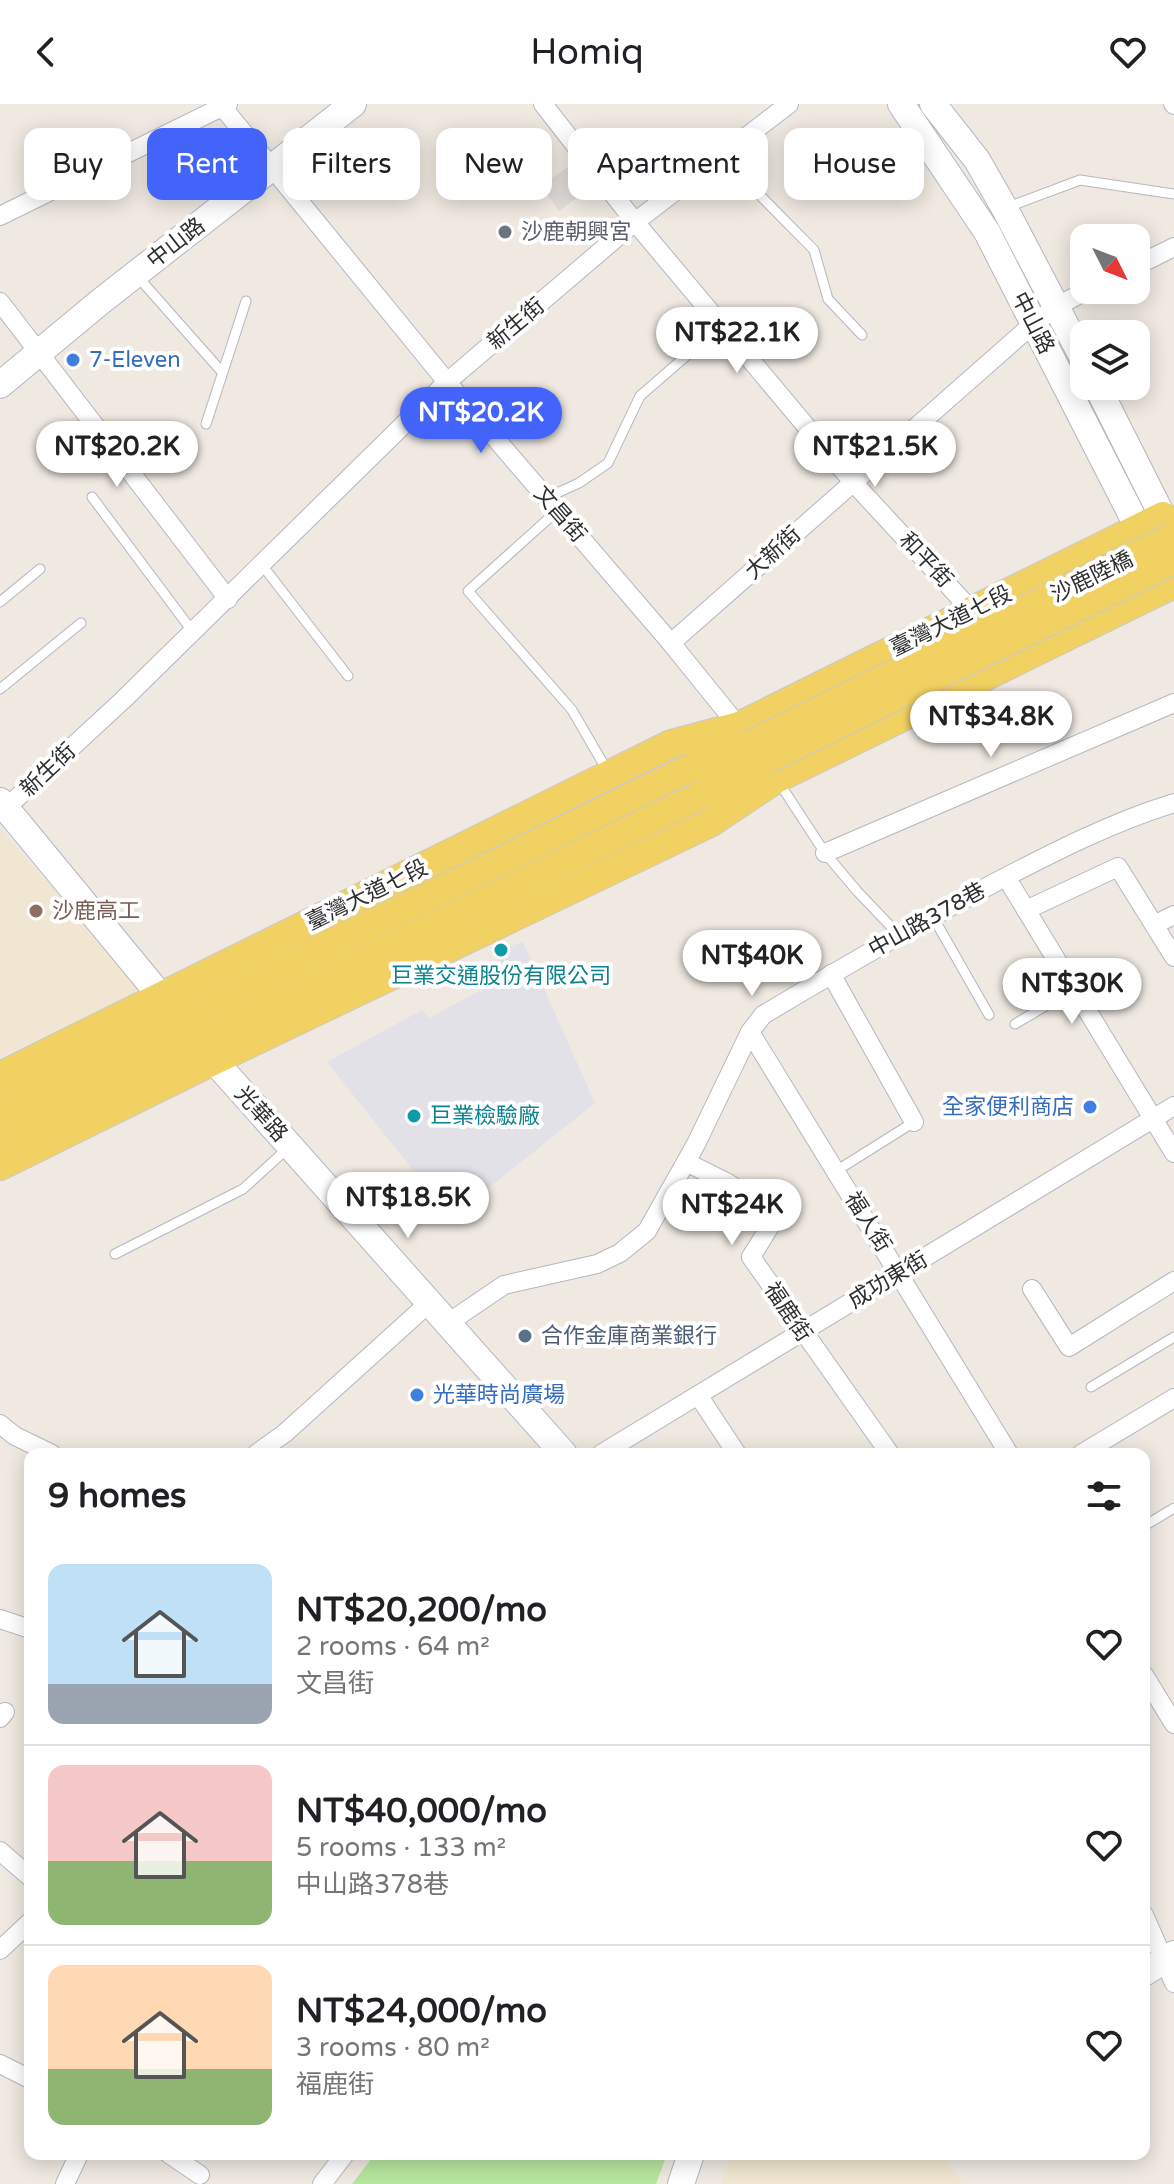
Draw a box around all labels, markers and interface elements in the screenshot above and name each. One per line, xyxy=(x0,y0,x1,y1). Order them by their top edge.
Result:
icon: back xyxy=(24,30,68,74)
icon: heart xyxy=(1106,30,1150,74)
text: Homiq xyxy=(530,31,644,74)
chip: Buy xyxy=(24,128,131,200)
chip: Rent xyxy=(147,128,267,200)
chip: Filters xyxy=(283,128,420,200)
chip: New xyxy=(436,128,552,200)
chip: Apartment xyxy=(568,128,768,200)
chip: House xyxy=(784,128,924,200)
street label: 中山路 xyxy=(142,212,210,274)
place label: 沙鹿朝興宮 xyxy=(521,219,631,245)
marker: 沙鹿朝興宮 xyxy=(496,223,514,241)
north arrow xyxy=(1070,224,1150,304)
map controls xyxy=(1070,224,1150,400)
street label: 中山路 xyxy=(1006,288,1060,358)
street label: 新生街 xyxy=(482,293,550,355)
pin: NT$22.1K xyxy=(654,307,820,375)
text: NT$22.1K xyxy=(674,317,800,348)
button: layers xyxy=(1070,320,1150,400)
place label: 7-Eleven xyxy=(89,347,181,373)
marker: 7-Eleven xyxy=(64,351,82,369)
pin: NT$20.2K xyxy=(398,387,564,455)
text: NT$20.2K xyxy=(418,397,544,428)
pin: NT$20.2K xyxy=(34,421,200,489)
pin: NT$21.5K xyxy=(792,421,958,489)
text: NT$20.2K xyxy=(54,431,180,462)
text: NT$21.5K xyxy=(812,431,938,462)
street label: 文昌街 xyxy=(529,481,591,547)
street label: 大新街 xyxy=(740,521,806,585)
street label: 和平街 xyxy=(894,527,958,593)
street label: 沙鹿陸橋 xyxy=(1047,546,1137,608)
street label: 臺灣大道七段 xyxy=(886,580,1016,662)
pin: NT$34.8K xyxy=(908,691,1074,759)
text: NT$34.8K xyxy=(928,701,1054,732)
street label: 新生街 xyxy=(15,738,81,802)
street label: 臺灣大道七段 xyxy=(302,854,432,936)
street label: 中山路378巷 xyxy=(864,877,990,963)
place label: 沙鹿高工 xyxy=(52,898,140,924)
marker: 沙鹿高工 xyxy=(27,902,45,920)
pin: NT$40K xyxy=(687,930,817,998)
text: NT$40K xyxy=(701,940,803,971)
marker: 巨業交通股份有限公司 xyxy=(492,941,510,959)
pin: NT$30K xyxy=(1007,958,1137,1026)
place label: 巨業交通股份有限公司 xyxy=(391,963,611,989)
text: NT$30K xyxy=(1021,968,1123,999)
street label: 光華路 xyxy=(229,1081,293,1147)
place label: 全家便利商店 xyxy=(942,1094,1074,1120)
marker: 全家便利商店 xyxy=(1081,1098,1099,1116)
place label: 巨業檢驗廠 xyxy=(430,1103,540,1129)
marker: 巨業檢驗廠 xyxy=(405,1107,423,1125)
pin: NT$18.5K xyxy=(325,1172,491,1240)
pin: NT$24K xyxy=(667,1179,797,1247)
text: NT$18.5K xyxy=(345,1182,471,1213)
street label: 福人街 xyxy=(839,1187,897,1257)
text: NT$24K xyxy=(681,1189,783,1220)
street label: 成功東街 xyxy=(844,1246,932,1314)
street label: 福鹿街 xyxy=(759,1277,817,1347)
place label: 合作金庫商業銀行 xyxy=(541,1323,717,1349)
marker: 合作金庫商業銀行 xyxy=(516,1327,534,1345)
place label: 光華時尚廣場 xyxy=(433,1382,565,1408)
marker: 光華時尚廣場 xyxy=(408,1386,426,1404)
icon: filters xyxy=(1082,1474,1126,1518)
text: 9 homes xyxy=(48,1476,186,1517)
text: NT$20,200/mo xyxy=(296,1590,547,1631)
icon: home xyxy=(112,1596,208,1692)
icon: heart xyxy=(1082,1622,1126,1666)
text: 2 rooms · 64 m² xyxy=(296,1631,490,1662)
text: 文昌街 xyxy=(296,1668,374,1699)
text: NT$40,000/mo xyxy=(296,1791,547,1832)
icon: home xyxy=(112,1797,208,1893)
icon: heart xyxy=(1082,1823,1126,1867)
text: 5 rooms · 133 m² xyxy=(296,1832,506,1863)
text: 中山路378巷 xyxy=(296,1869,449,1900)
text: NT$24,000/mo xyxy=(296,1991,547,2032)
icon: home xyxy=(112,1997,208,2093)
icon: heart xyxy=(1082,2023,1126,2067)
text: 3 rooms · 80 m² xyxy=(296,2032,490,2063)
text: 福鹿街 xyxy=(296,2069,374,2100)

